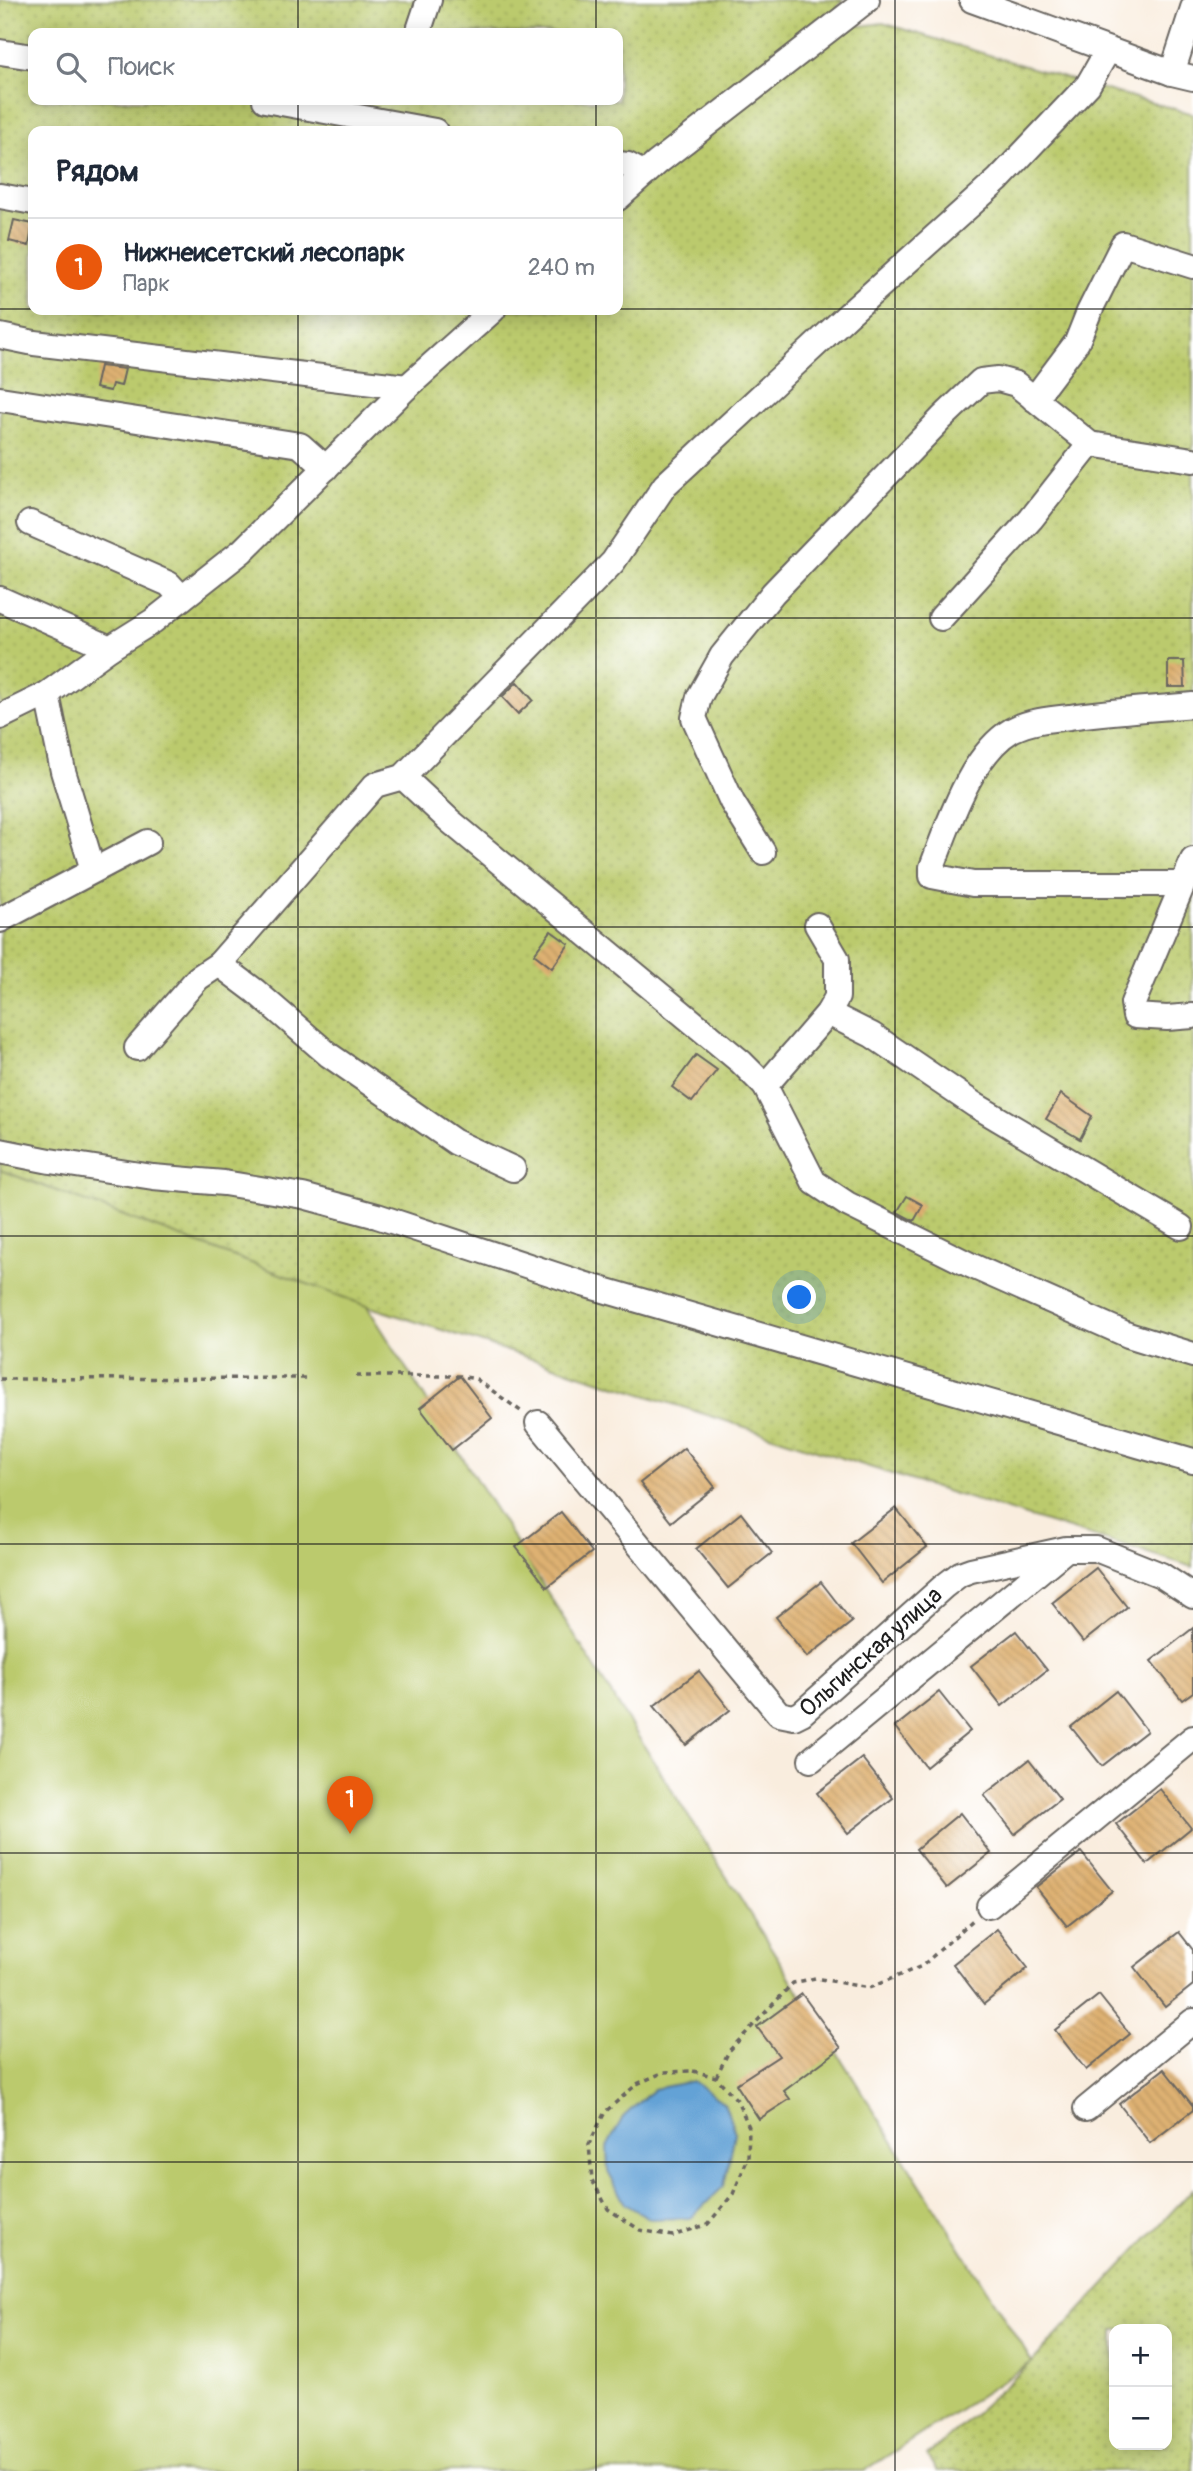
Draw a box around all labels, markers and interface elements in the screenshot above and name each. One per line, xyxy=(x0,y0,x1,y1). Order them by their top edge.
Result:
search box xyxy=(28,28,623,105)
icon: search xyxy=(52,48,90,86)
text: Поиск xyxy=(108,51,176,83)
text: Рядом xyxy=(56,153,139,190)
text: Нижнеисетский лесопарк xyxy=(123,237,405,269)
text: 1 xyxy=(75,253,84,282)
text: 240 m xyxy=(528,253,595,282)
text: Парк xyxy=(123,269,170,298)
your location xyxy=(782,1280,816,1314)
street label: Ольгинская улица xyxy=(793,1581,948,1724)
pin: 1 xyxy=(327,1776,373,1834)
map controls xyxy=(1109,2324,1172,2450)
button: + xyxy=(1109,2324,1172,2387)
button: − xyxy=(1109,2387,1172,2450)

